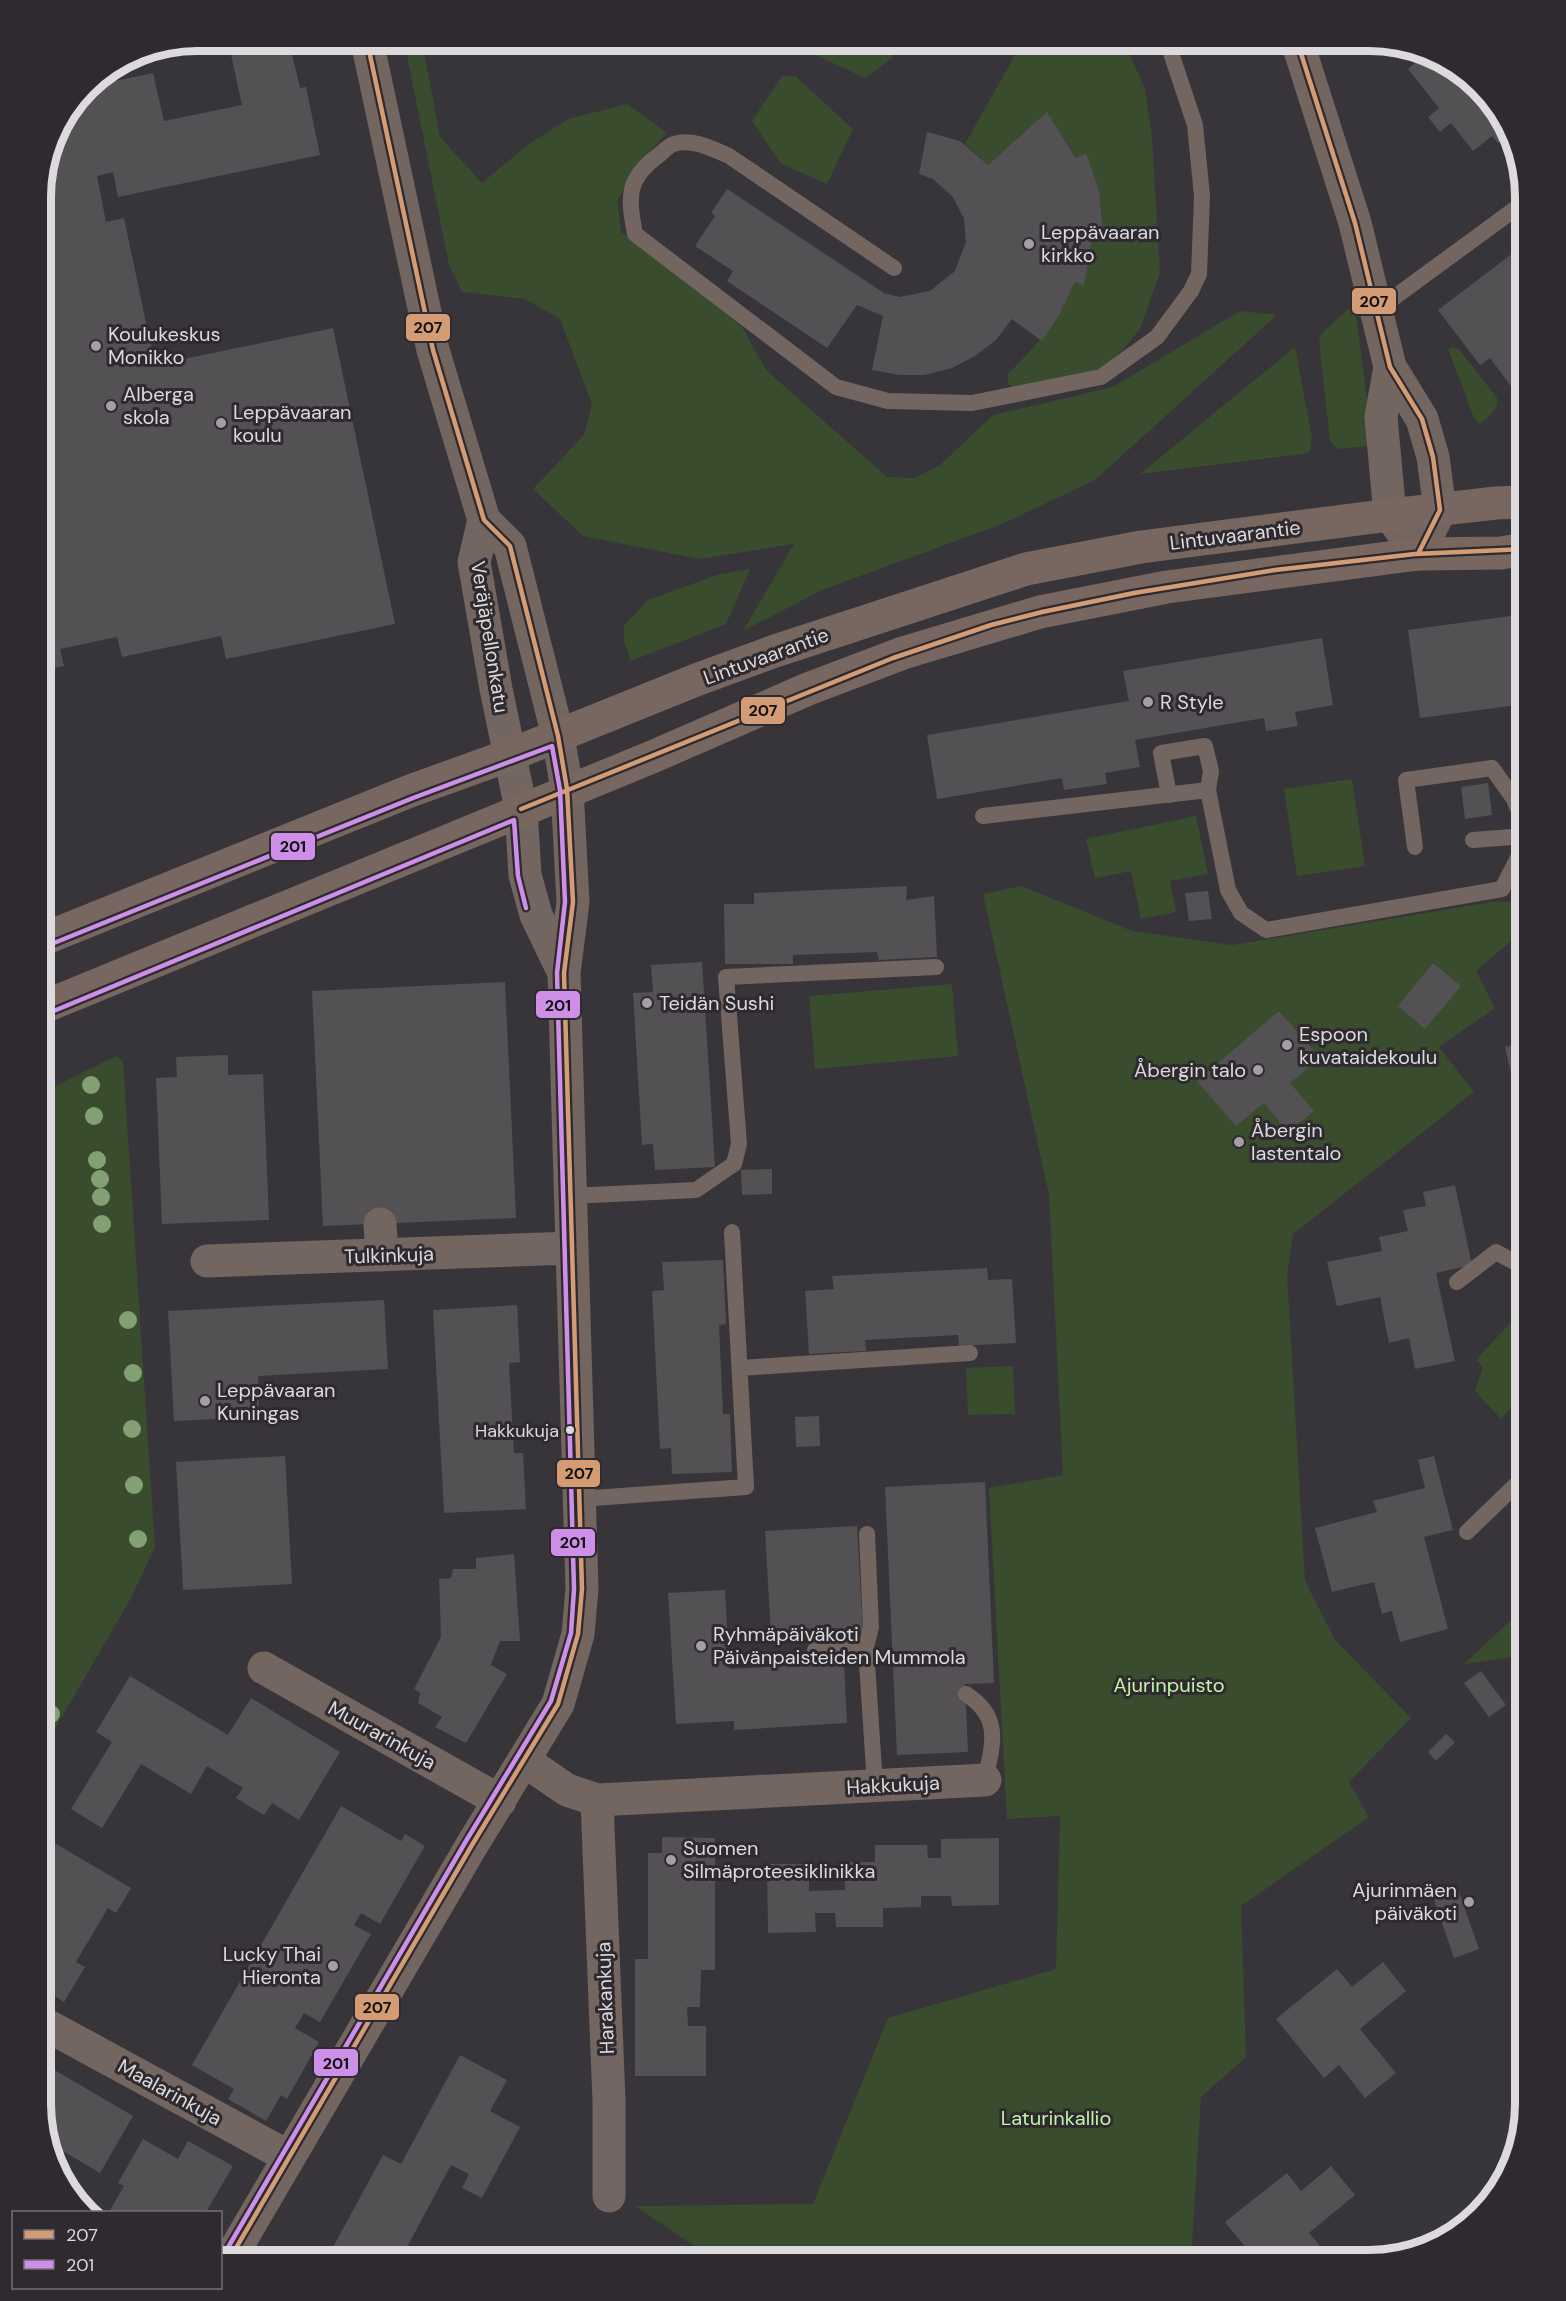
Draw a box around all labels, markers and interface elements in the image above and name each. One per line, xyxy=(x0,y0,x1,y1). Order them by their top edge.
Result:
place label: Leppävaaran kirkko xyxy=(1041,219,1160,268)
marker: Leppävaaran kirkko xyxy=(1022,237,1036,251)
line badge: 207 xyxy=(1351,287,1397,315)
text: 207 xyxy=(1360,291,1389,312)
line badge: 207 xyxy=(405,313,451,342)
text: 207 xyxy=(414,317,443,338)
place label: Koulukeskus Monikko xyxy=(108,321,221,370)
marker: Koulukeskus Monikko xyxy=(89,339,103,353)
place label: Alberga skola xyxy=(123,381,194,430)
marker: Alberga skola xyxy=(104,399,118,413)
place label: Leppävaaran koulu xyxy=(233,399,352,448)
marker: Leppävaaran koulu xyxy=(214,416,228,430)
street label: Lintuvaarantie xyxy=(1168,514,1302,556)
street label: Veräjäpellonkatu xyxy=(465,559,515,715)
street label: Lintuvaarantie xyxy=(700,621,832,691)
place label: R Style xyxy=(1160,689,1224,715)
marker: R Style xyxy=(1141,695,1155,709)
line badge: 207 xyxy=(740,696,786,725)
text: 207 xyxy=(749,700,778,721)
line badge: 201 xyxy=(270,832,316,861)
text: 201 xyxy=(280,836,306,857)
line badge: 201 xyxy=(535,990,581,1019)
place label: Teidän Sushi xyxy=(659,990,774,1016)
text: 201 xyxy=(545,995,571,1016)
marker: Teidän Sushi xyxy=(640,996,654,1010)
place label: Espoon kuvataidekoulu xyxy=(1299,1021,1437,1070)
marker: Espoon kuvataidekoulu xyxy=(1280,1038,1294,1052)
place label: Åbergin talo xyxy=(1134,1057,1246,1083)
marker: Åbergin talo xyxy=(1251,1063,1265,1077)
place label: Åbergin lastentalo xyxy=(1251,1117,1341,1166)
marker: Åbergin lastentalo xyxy=(1232,1135,1246,1149)
street label: Tulkinkuja xyxy=(344,1240,434,1270)
place label: Leppävaaran Kuningas xyxy=(217,1377,336,1426)
marker: Leppävaaran Kuningas xyxy=(198,1394,212,1408)
place label: Hakkukuja xyxy=(475,1419,559,1443)
marker: Hakkukuja xyxy=(564,1424,576,1436)
line badge: 207 xyxy=(556,1459,601,1488)
text: 207 xyxy=(565,1463,594,1484)
line badge: 201 xyxy=(550,1528,596,1557)
text: 201 xyxy=(560,1532,586,1553)
place label: Ryhmäpäiväkoti Päivänpaisteiden Mummola xyxy=(713,1621,966,1670)
marker: Ryhmäpäiväkoti Päivänpaisteiden Mummola xyxy=(694,1639,708,1653)
park label: Ajurinpuisto xyxy=(1113,1672,1225,1698)
street label: Muurarinkuja xyxy=(324,1695,440,1775)
street label: Hakkukuja xyxy=(846,1770,940,1800)
place label: Suomen Silmäproteesiklinikka xyxy=(683,1835,875,1884)
marker: Suomen Silmäproteesiklinikka xyxy=(664,1853,678,1867)
place label: Ajurinmäen päiväkoti xyxy=(1352,1877,1457,1926)
marker: Ajurinmäen päiväkoti xyxy=(1462,1895,1476,1909)
place label: Lucky Thai Hieronta xyxy=(223,1941,321,1990)
street label: Harakankuja xyxy=(590,1941,620,2055)
marker: Lucky Thai Hieronta xyxy=(326,1959,340,1973)
line badge: 207 xyxy=(354,1993,400,2021)
text: 207 xyxy=(363,1997,392,2018)
line badge: 201 xyxy=(313,2048,359,2077)
street label: Maalarinkuja xyxy=(113,2053,227,2131)
text: 201 xyxy=(323,2053,349,2074)
park label: Laturinkallio xyxy=(1001,2105,1111,2131)
legend xyxy=(12,2211,222,2289)
text: 207 xyxy=(66,2223,98,2247)
text: 201 xyxy=(66,2253,94,2277)

